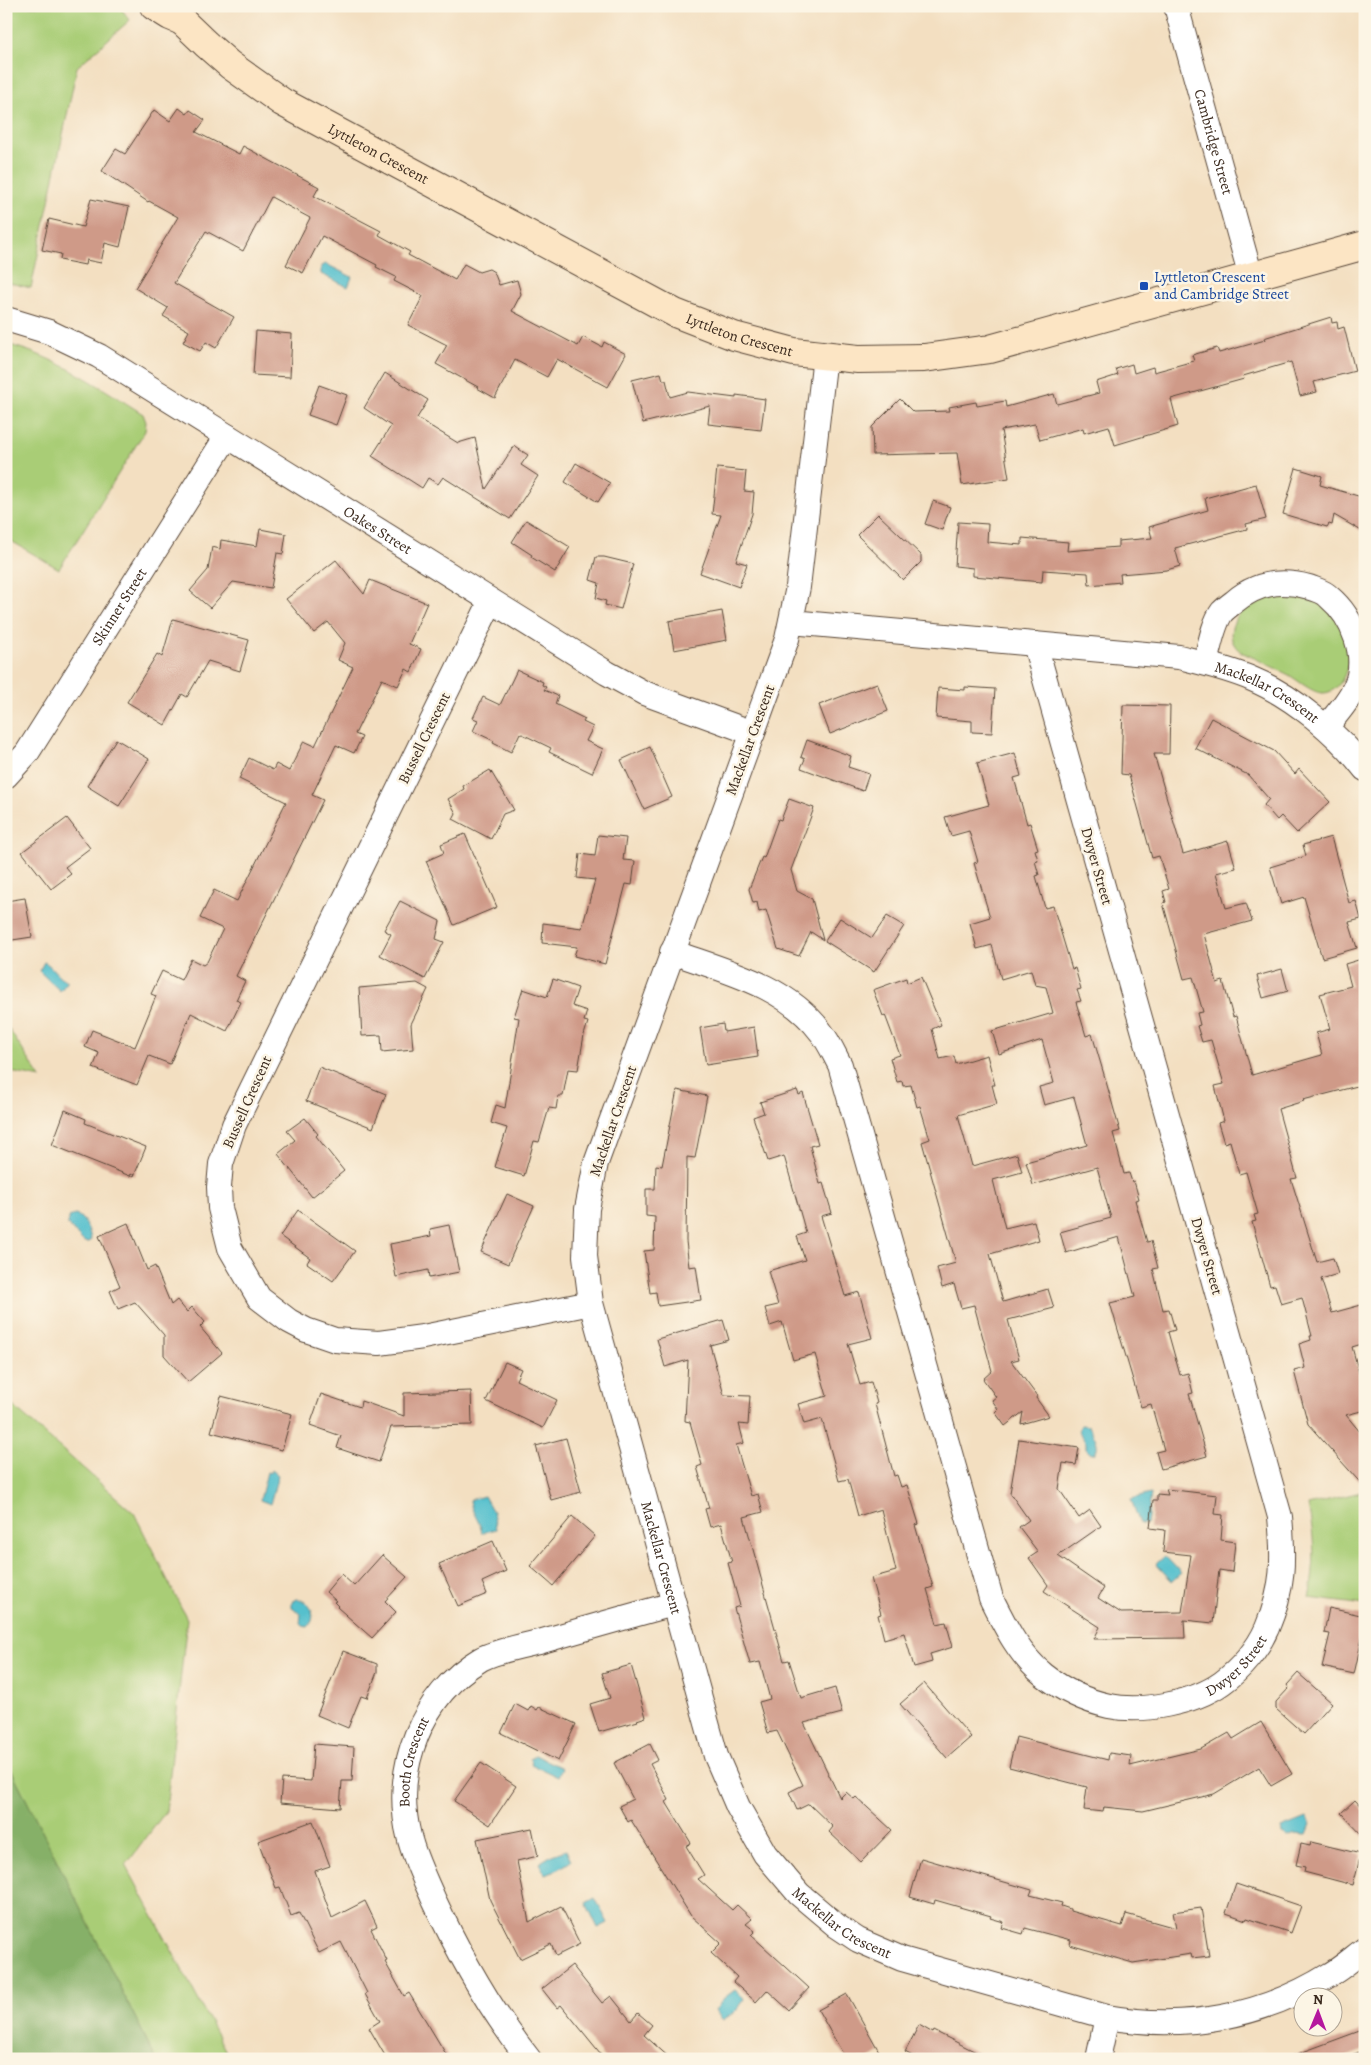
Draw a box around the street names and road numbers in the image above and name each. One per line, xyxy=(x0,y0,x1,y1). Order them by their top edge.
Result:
street label: Cambridge Street xyxy=(1189,87,1238,197)
street label: Lyttleton Crescent xyxy=(324,118,432,189)
street label: Lyttleton Crescent xyxy=(683,308,795,361)
street label: Oakes Street xyxy=(340,501,416,559)
street label: Skinner Street xyxy=(87,564,151,650)
street label: Mackellar Crescent xyxy=(1212,657,1324,728)
street label: Mackellar Crescent xyxy=(721,682,779,798)
street label: Bussell Crescent xyxy=(393,689,455,787)
street label: Dwyer Street xyxy=(1076,825,1118,907)
street label: Bussell Crescent xyxy=(218,1052,276,1152)
street label: Mackellar Crescent xyxy=(585,1063,641,1179)
street label: Dwyer Street xyxy=(1186,1215,1228,1297)
street label: Mackellar Crescent xyxy=(636,1499,686,1617)
street label: Dwyer Street xyxy=(1202,1631,1272,1701)
street label: Booth Crescent xyxy=(394,1713,434,1808)
street label: Mackellar Crescent xyxy=(788,1882,894,1963)

